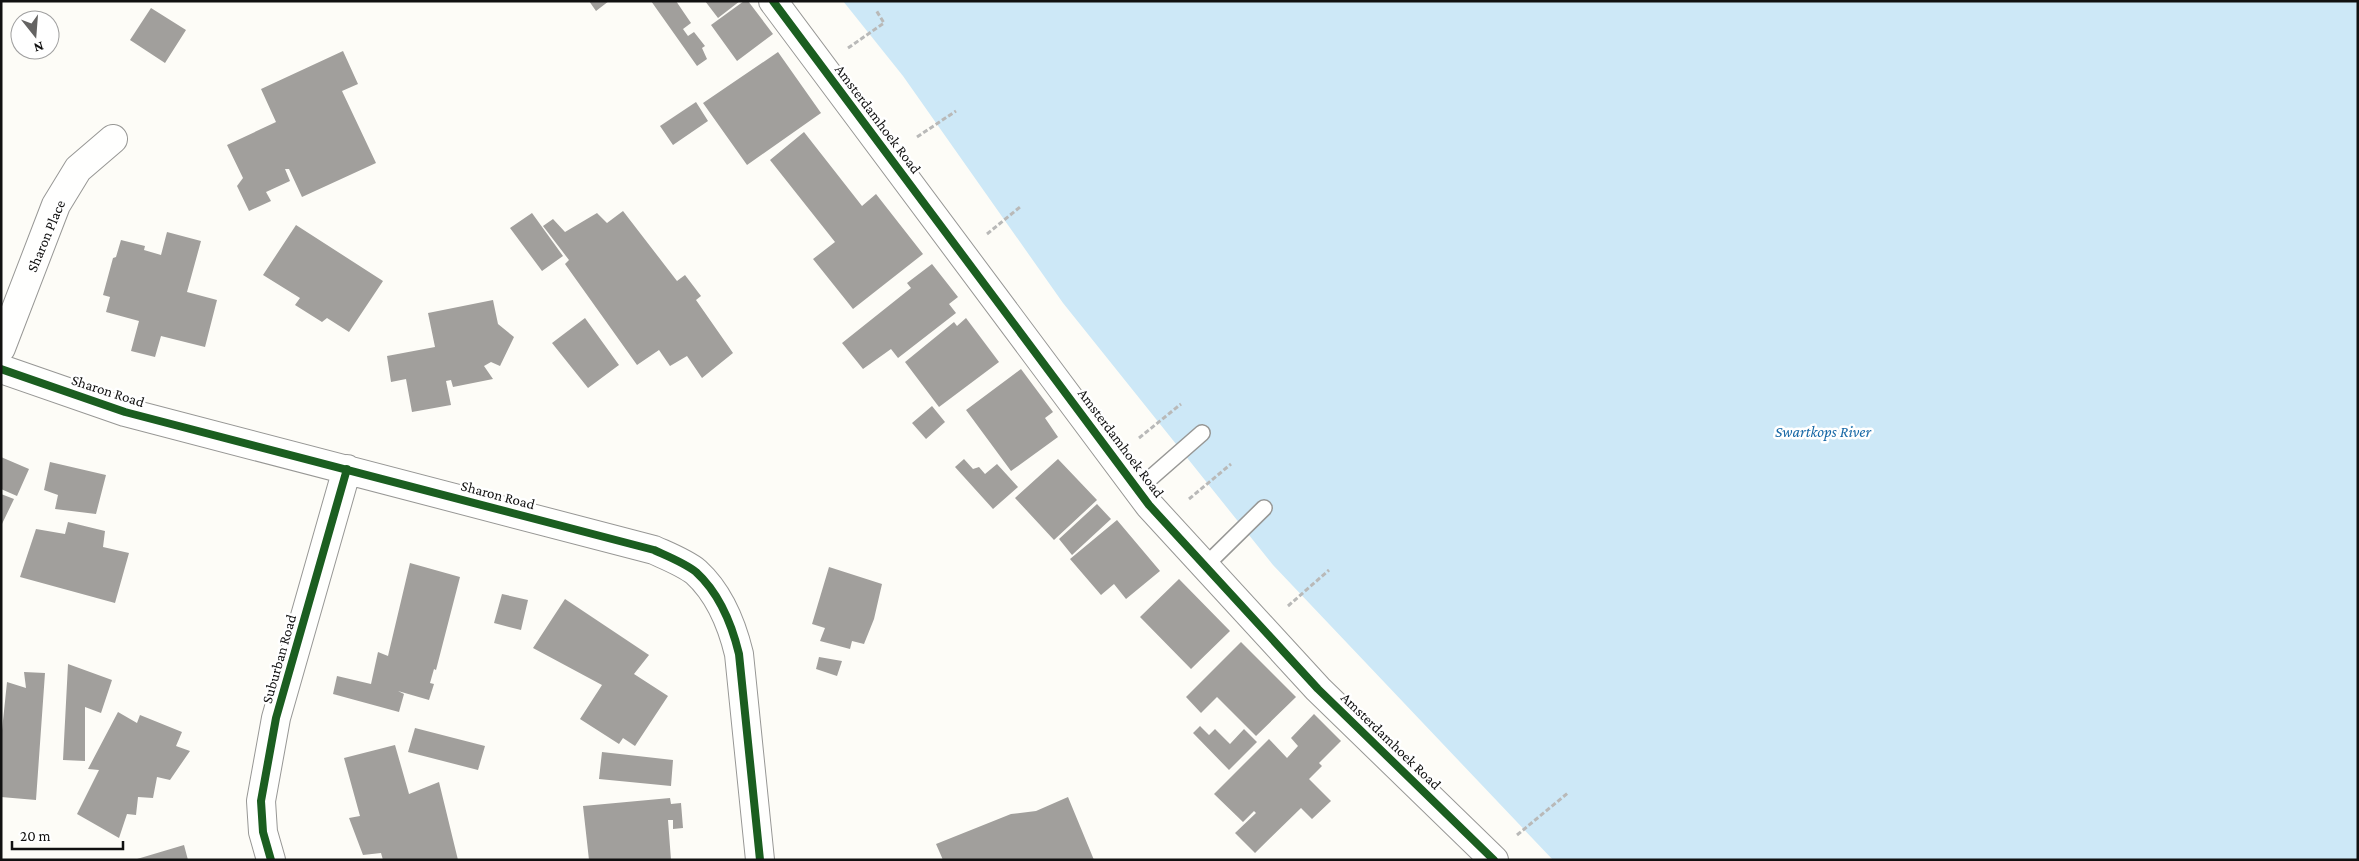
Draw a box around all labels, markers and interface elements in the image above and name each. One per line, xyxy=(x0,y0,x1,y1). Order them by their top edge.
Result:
north arrow xyxy=(10,10,60,60)
text: N xyxy=(31,38,46,57)
street label: Amsterdamhoek Road xyxy=(832,61,924,177)
street label: Sharon Place xyxy=(24,197,68,274)
street label: Sharon Road xyxy=(70,372,147,410)
street label: Amsterdamhoek Road xyxy=(1075,385,1167,501)
water label: Swartkops River xyxy=(1775,423,1871,441)
street label: Sharon Road xyxy=(459,477,537,513)
street label: Suburban Road xyxy=(259,613,299,705)
street label: Amsterdamhoek Road xyxy=(1338,689,1444,793)
scale bar xyxy=(12,818,124,850)
text: 20 m xyxy=(20,828,51,844)

